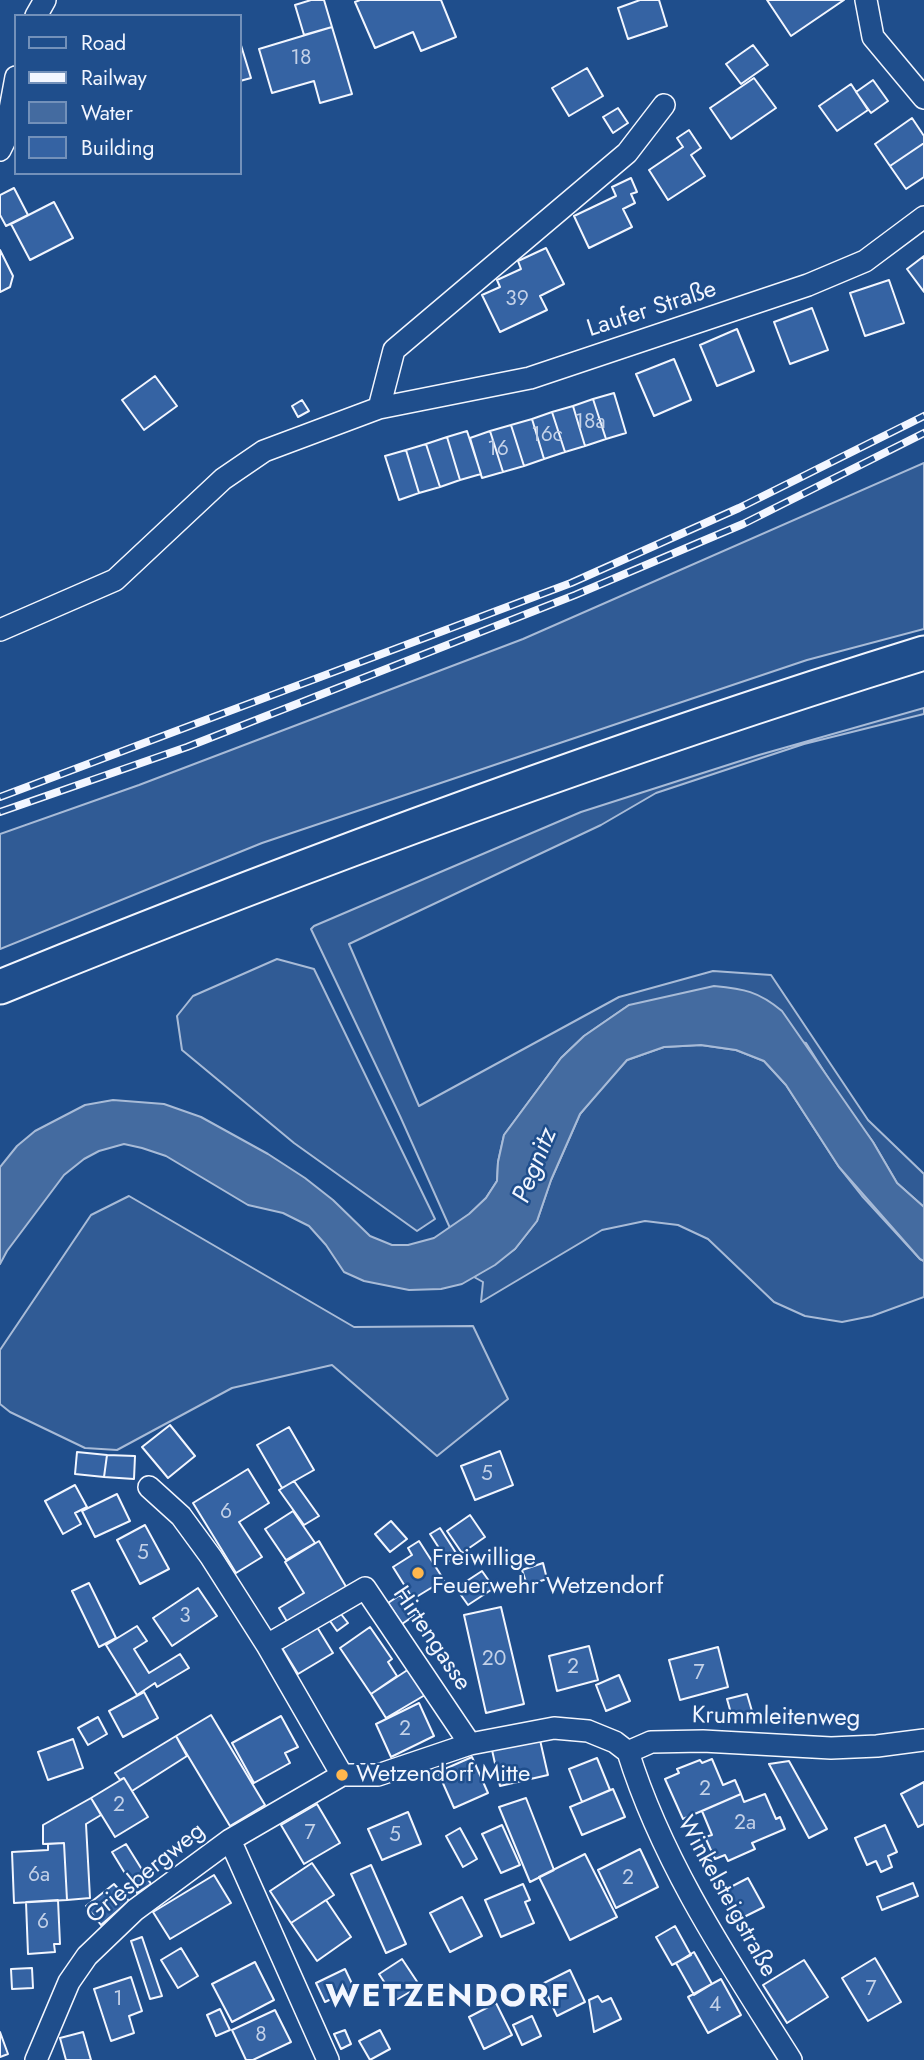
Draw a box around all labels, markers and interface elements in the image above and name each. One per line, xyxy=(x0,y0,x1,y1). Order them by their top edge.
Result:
legend xyxy=(14,14,242,175)
text: Road xyxy=(81,28,126,58)
house number: 18 xyxy=(291,46,311,72)
text: Railway xyxy=(81,63,147,93)
text: Water xyxy=(81,98,133,128)
text: Building xyxy=(81,133,154,163)
street label: Laufer Straße xyxy=(584,276,720,344)
house number: 39 xyxy=(505,287,529,313)
house number: 18a xyxy=(574,410,606,436)
house number: 16c xyxy=(531,423,563,449)
house number: 16 xyxy=(487,437,509,463)
water label: Pegnitz xyxy=(507,1124,565,1208)
house number: 5 xyxy=(481,1462,493,1488)
house number: 6 xyxy=(220,1500,232,1526)
house number: 5 xyxy=(137,1541,149,1567)
place label: Freiwillige Feuerwehr Wetzendorf xyxy=(432,1545,663,1601)
marker: Freiwillige Feuerwehr Wetzendorf xyxy=(410,1565,426,1581)
street label: Hirtengasse xyxy=(386,1582,476,1696)
house number: 3 xyxy=(179,1604,191,1630)
house number: 20 xyxy=(482,1647,506,1673)
house number: 2 xyxy=(567,1655,579,1681)
house number: 7 xyxy=(693,1661,705,1687)
street label: Krummleitenweg xyxy=(691,1702,861,1734)
house number: 2 xyxy=(399,1717,411,1743)
place label: Wetzendorf Mitte xyxy=(356,1761,530,1789)
marker: Wetzendorf Mitte xyxy=(334,1767,350,1783)
house number: 2 xyxy=(699,1777,711,1803)
house number: 2 xyxy=(113,1793,125,1819)
house number: 2a xyxy=(734,1811,756,1837)
street label: Winkelsteigstraße xyxy=(670,1812,782,1982)
street label: Griesbergweg xyxy=(81,1817,211,1931)
house number: 7 xyxy=(304,1821,316,1847)
house number: 5 xyxy=(389,1823,401,1849)
house number: 6a xyxy=(28,1863,50,1889)
house number: 2 xyxy=(622,1866,634,1892)
house number: 6 xyxy=(37,1910,49,1936)
house number: 7 xyxy=(865,1977,877,2003)
district label: WETZENDORF xyxy=(327,1979,569,2017)
house number: 1 xyxy=(113,1987,123,2013)
house number: 4 xyxy=(709,1993,721,2019)
house number: 8 xyxy=(255,2023,267,2049)

